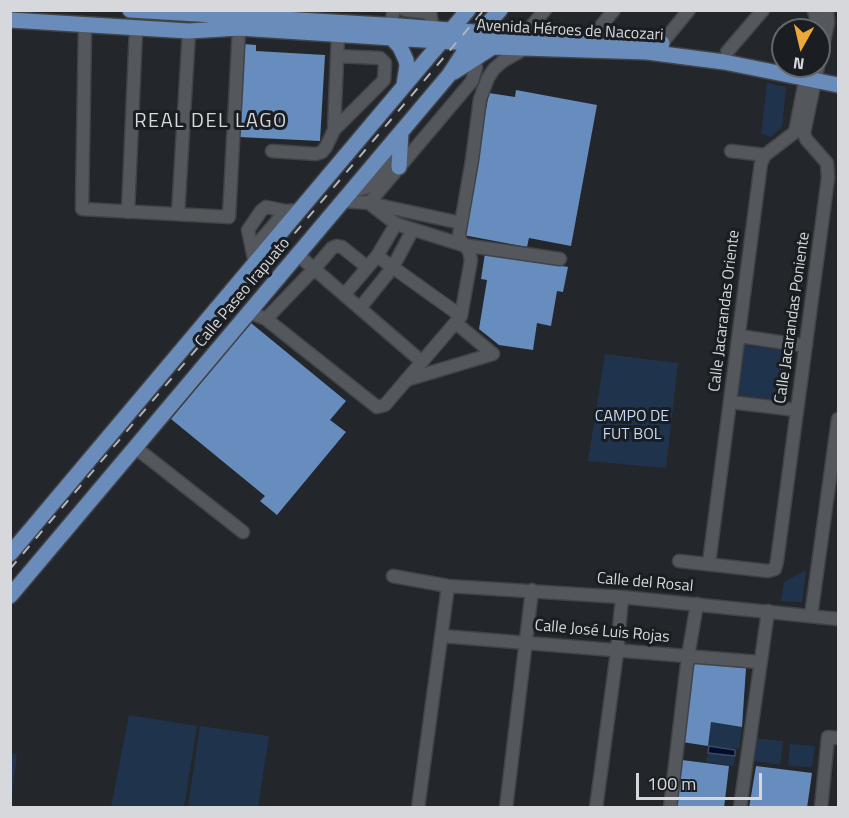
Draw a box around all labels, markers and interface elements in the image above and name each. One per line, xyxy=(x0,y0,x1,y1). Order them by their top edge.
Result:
street label: Avenida Héroes de Nacozari xyxy=(476,17,664,45)
north arrow xyxy=(771,18,831,78)
text: N xyxy=(792,51,806,76)
district label: REAL DEL LAGO xyxy=(134,110,288,134)
street label: Calle Jacarandas Oriente xyxy=(706,229,744,393)
street label: Calle Jacarandas Poniente xyxy=(771,231,815,405)
street label: Calle Paseo Irapuato xyxy=(192,234,294,352)
park label: CAMPO DE FUT BOL xyxy=(595,407,669,445)
street label: Calle del Rosal xyxy=(596,569,694,597)
street label: Calle José Luis Rojas xyxy=(534,617,670,647)
scale bar xyxy=(639,761,765,799)
text: 100 m xyxy=(647,770,696,797)

